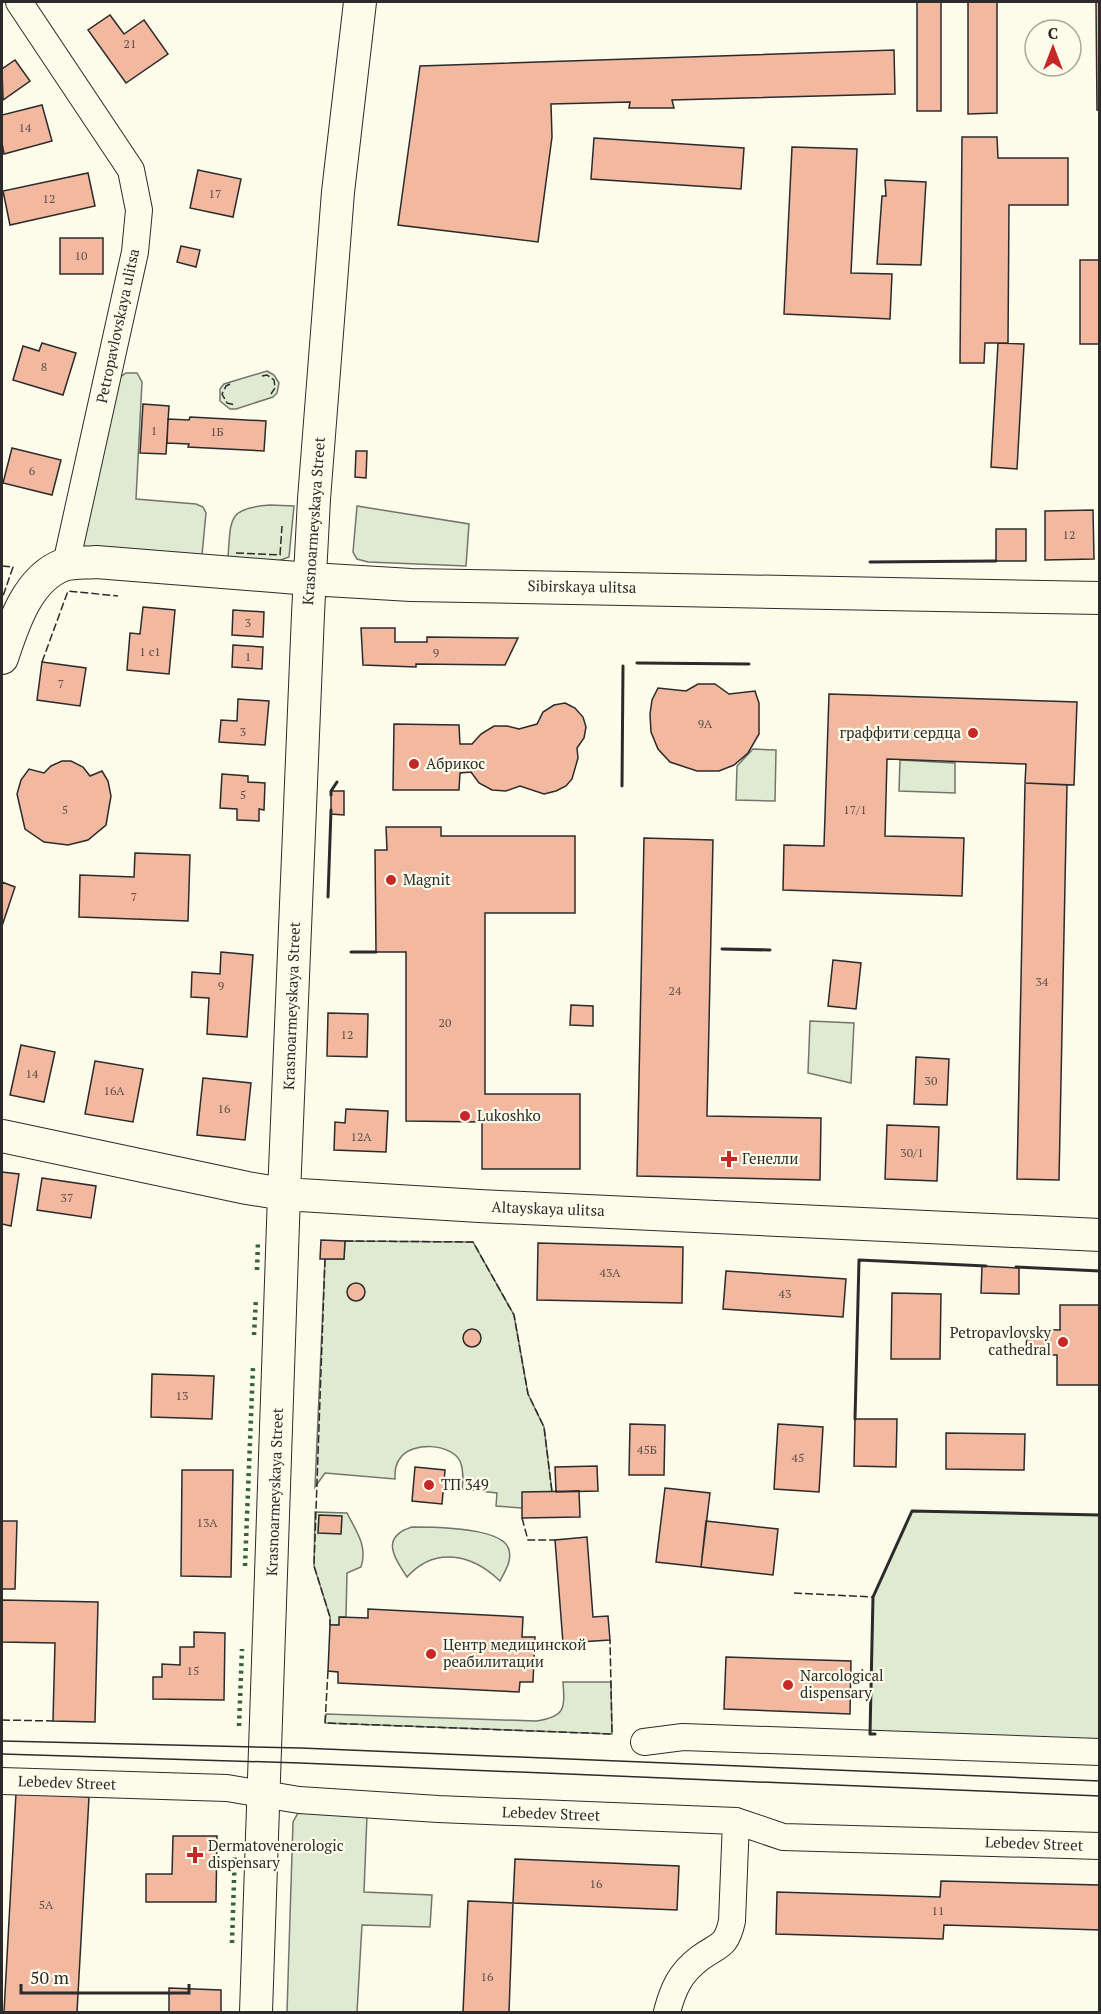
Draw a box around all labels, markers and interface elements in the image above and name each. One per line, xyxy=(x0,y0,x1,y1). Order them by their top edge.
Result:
north arrow xyxy=(1023,18,1083,78)
text: С xyxy=(1048,22,1058,44)
house number: 21 xyxy=(124,36,136,51)
house number: 14 xyxy=(19,120,32,135)
house number: 17 xyxy=(209,186,221,201)
house number: 12 xyxy=(43,191,55,206)
street label: Petropavlovskaya ulitsa xyxy=(91,246,143,405)
house number: 10 xyxy=(75,248,87,263)
house number: 8 xyxy=(41,359,47,374)
house number: 1 xyxy=(151,423,157,438)
house number: 1Б xyxy=(210,424,224,439)
street label: Krasnoarmeyskaya Street xyxy=(297,436,329,606)
house number: 6 xyxy=(29,463,36,478)
house number: 12 xyxy=(1063,527,1075,542)
street label: Sibirskaya ulitsa xyxy=(527,575,637,597)
house number: 3 xyxy=(245,615,251,630)
house number: 1 с1 xyxy=(139,644,161,659)
house number: 9 xyxy=(433,645,439,660)
house number: 1 xyxy=(245,649,251,664)
house number: 7 xyxy=(58,676,64,691)
house number: 9А xyxy=(698,716,713,731)
place label: граффити сердца xyxy=(840,722,961,742)
house number: 3 xyxy=(240,724,246,739)
marker: граффити сердца xyxy=(966,726,980,740)
place label: Абрикос xyxy=(426,753,485,773)
marker: Абрикос xyxy=(407,757,421,771)
house number: 5 xyxy=(240,787,246,802)
house number: 5 xyxy=(62,802,68,817)
house number: 17/1 xyxy=(843,802,867,817)
place label: Magnit xyxy=(403,869,451,889)
marker: Magnit xyxy=(384,873,398,887)
house number: 7 xyxy=(131,889,137,904)
street label: Krasnoarmeyskaya Street xyxy=(278,921,304,1091)
house number: 34 xyxy=(1036,974,1049,989)
house number: 9 xyxy=(218,978,224,993)
house number: 24 xyxy=(669,983,682,998)
house number: 20 xyxy=(439,1015,451,1030)
house number: 12 xyxy=(341,1027,353,1042)
house number: 14 xyxy=(26,1066,39,1081)
house number: 30 xyxy=(925,1073,937,1088)
house number: 16А xyxy=(104,1083,125,1098)
house number: 16 xyxy=(218,1101,231,1116)
place label: Lukoshko xyxy=(477,1105,541,1125)
marker: Lukoshko xyxy=(458,1109,472,1123)
house number: 12А xyxy=(351,1129,372,1144)
house number: 30/1 xyxy=(900,1145,924,1160)
place label: Генелли xyxy=(742,1148,798,1168)
marker: Генелли xyxy=(720,1150,738,1168)
house number: 37 xyxy=(61,1190,73,1205)
street label: Altayskaya ulitsa xyxy=(491,1196,605,1220)
house number: 43А xyxy=(600,1265,621,1280)
house number: 43 xyxy=(779,1286,791,1301)
place label: Petropavlovsky cathedral xyxy=(950,1322,1051,1359)
marker: Petropavlovsky cathedral xyxy=(1056,1335,1070,1349)
house number: 13 xyxy=(176,1388,188,1403)
street label: Krasnoarmeyskaya Street xyxy=(261,1407,287,1577)
house number: 45Б xyxy=(637,1442,657,1457)
house number: 45 xyxy=(792,1450,804,1465)
place label: ТП 349 xyxy=(441,1474,489,1494)
marker: ТП 349 xyxy=(422,1478,436,1492)
house number: 13А xyxy=(197,1515,218,1530)
place label: Центр медицинской реабилитации xyxy=(443,1634,586,1671)
marker: Центр медицинской реабилитации xyxy=(424,1647,438,1661)
house number: 15 xyxy=(187,1663,199,1678)
place label: Narcological dispensary xyxy=(800,1665,884,1702)
marker: Narcological dispensary xyxy=(781,1678,795,1692)
street label: Lebedev Street xyxy=(18,1770,117,1794)
street label: Lebedev Street xyxy=(502,1801,601,1825)
street label: Lebedev Street xyxy=(985,1831,1084,1855)
place label: Dermatovenerologic dispensary xyxy=(208,1835,344,1872)
marker: Dermatovenerologic dispensary xyxy=(186,1846,204,1864)
house number: 16 xyxy=(590,1876,603,1891)
house number: 5А xyxy=(39,1897,54,1912)
house number: 11 xyxy=(932,1903,944,1918)
scale bar xyxy=(21,1957,189,1995)
text: 50 m xyxy=(30,1965,70,1989)
house number: 16 xyxy=(481,1969,494,1984)

